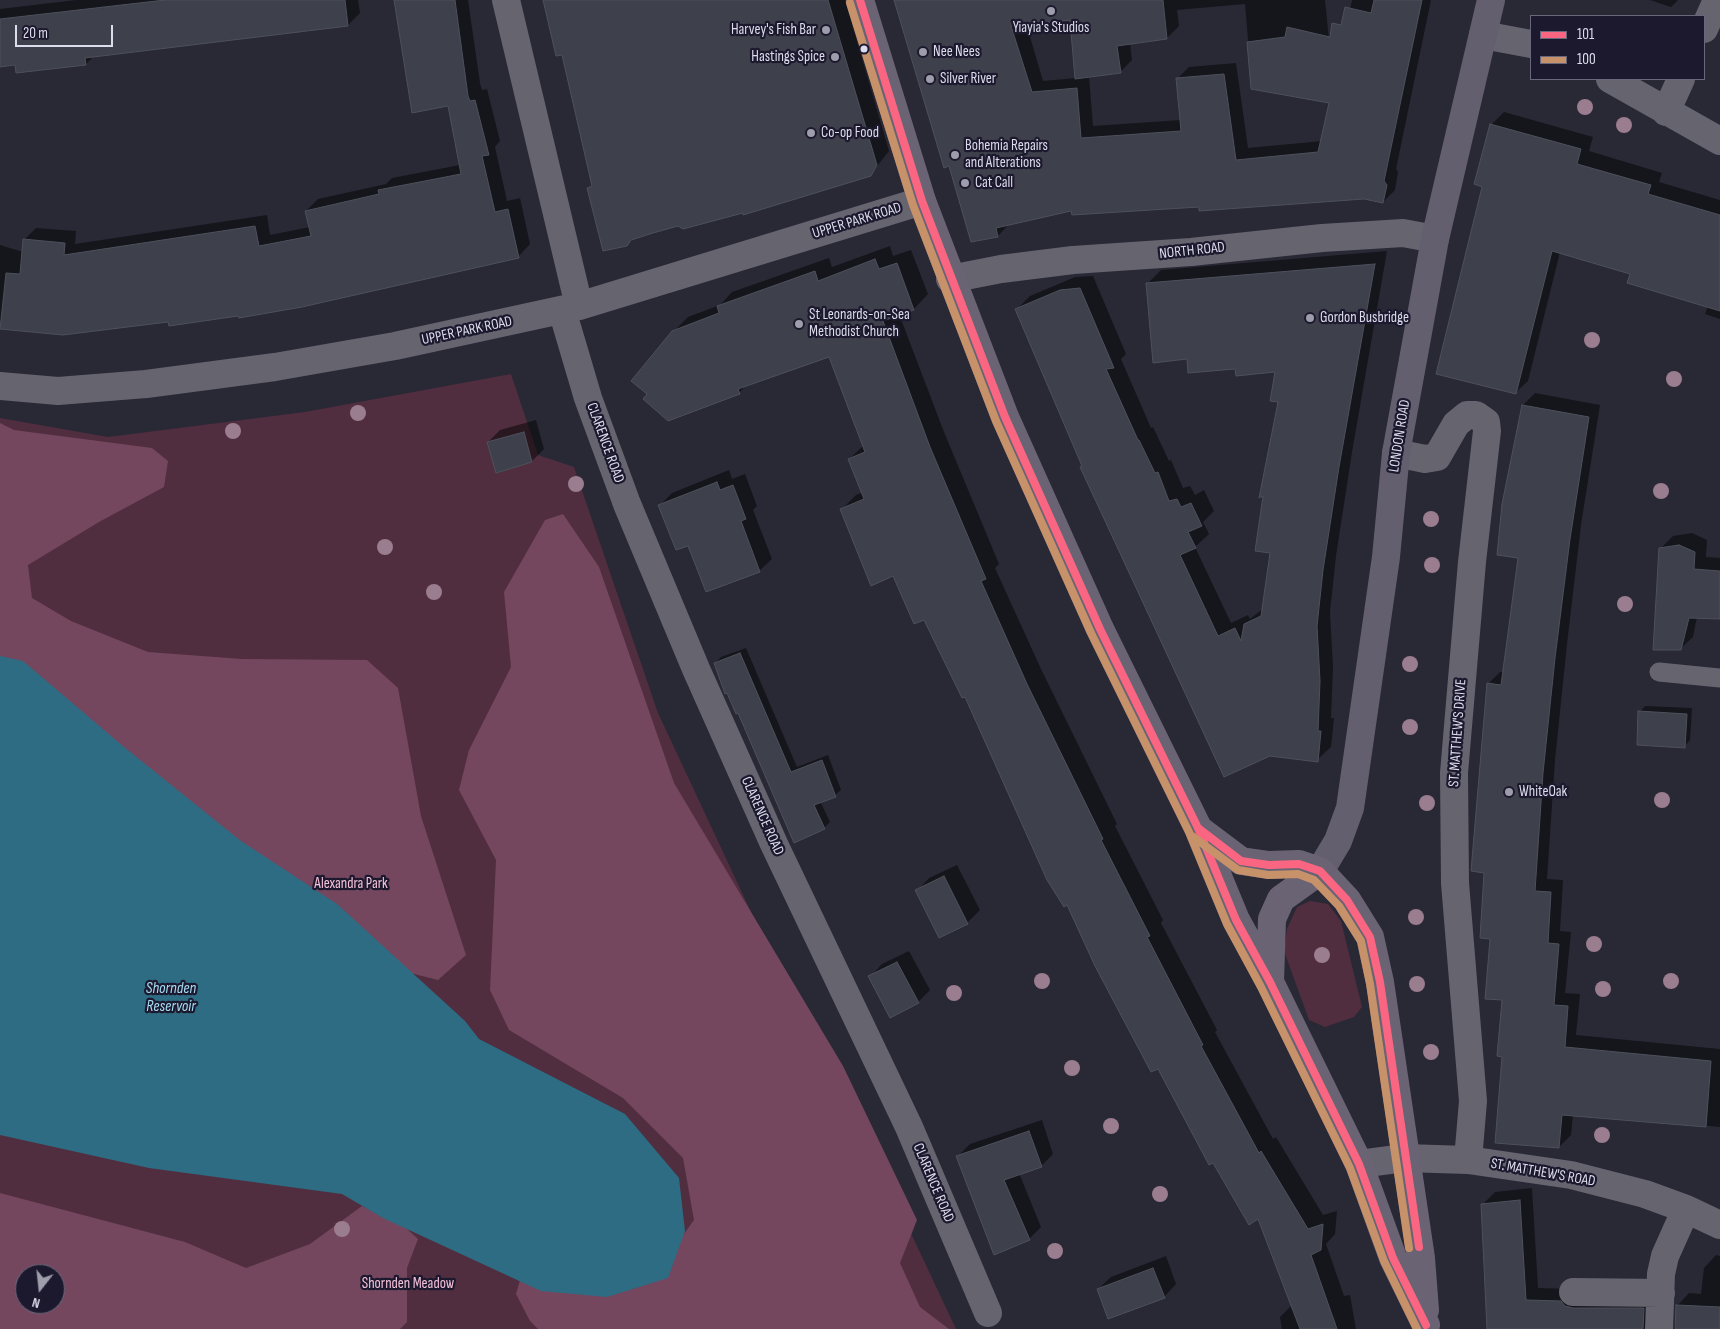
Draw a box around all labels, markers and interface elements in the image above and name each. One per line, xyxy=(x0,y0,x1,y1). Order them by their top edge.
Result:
marker: Yiayia's Studios xyxy=(1045,5,1057,17)
scale bar xyxy=(18,15,115,47)
legend xyxy=(1530,15,1705,80)
place label: Yiayia's Studios xyxy=(1013,19,1089,37)
place label: Harvey's Fish Bar xyxy=(731,21,816,39)
text: 20 m xyxy=(23,24,48,43)
marker: Harvey's Fish Bar xyxy=(820,24,832,36)
text: 101 xyxy=(1577,25,1594,44)
place label: Nee Nees xyxy=(933,43,980,61)
unlabelled marker xyxy=(859,44,869,54)
marker: Nee Nees xyxy=(917,46,929,58)
place label: Hastings Spice xyxy=(751,48,825,66)
text: 100 xyxy=(1577,50,1596,69)
marker: Hastings Spice xyxy=(829,51,841,63)
place label: Silver River xyxy=(940,70,996,88)
marker: Silver River xyxy=(924,73,936,85)
place label: Co-op Food xyxy=(821,124,879,142)
marker: Co-op Food xyxy=(805,127,817,139)
place label: Bohemia Repairs and Alterations xyxy=(965,137,1048,172)
marker: Bohemia Repairs and Alterations xyxy=(949,149,961,161)
place label: Cat Call xyxy=(975,174,1013,192)
marker: Cat Call xyxy=(959,177,971,189)
street label: UPPER PARK ROAD xyxy=(810,199,904,243)
street label: NORTH ROAD xyxy=(1158,239,1226,263)
place label: St Leonards-on-Sea Methodist Church xyxy=(809,306,910,341)
place label: Gordon Busbridge xyxy=(1320,309,1409,327)
marker: Gordon Busbridge xyxy=(1304,312,1316,324)
street label: UPPER PARK ROAD xyxy=(420,313,514,349)
marker: St Leonards-on-Sea Methodist Church xyxy=(793,318,805,330)
street label: LONDON ROAD xyxy=(1385,398,1415,474)
street label: CLARENCE ROAD xyxy=(582,400,628,486)
street label: ST. MATTHEW'S DRIVE xyxy=(1445,678,1471,788)
street label: CLARENCE ROAD xyxy=(737,774,787,858)
place label: WhiteOak xyxy=(1519,783,1567,801)
marker: WhiteOak xyxy=(1503,786,1515,798)
park label: Alexandra Park xyxy=(314,875,388,893)
water label: Shornden Reservoir xyxy=(146,979,196,1017)
street label: CLARENCE ROAD xyxy=(908,1141,958,1225)
street label: ST. MATTHEW'S ROAD xyxy=(1489,1155,1597,1191)
north arrow xyxy=(15,1264,65,1314)
park label: Shornden Meadow xyxy=(362,1275,454,1293)
text: N xyxy=(30,1294,42,1312)

